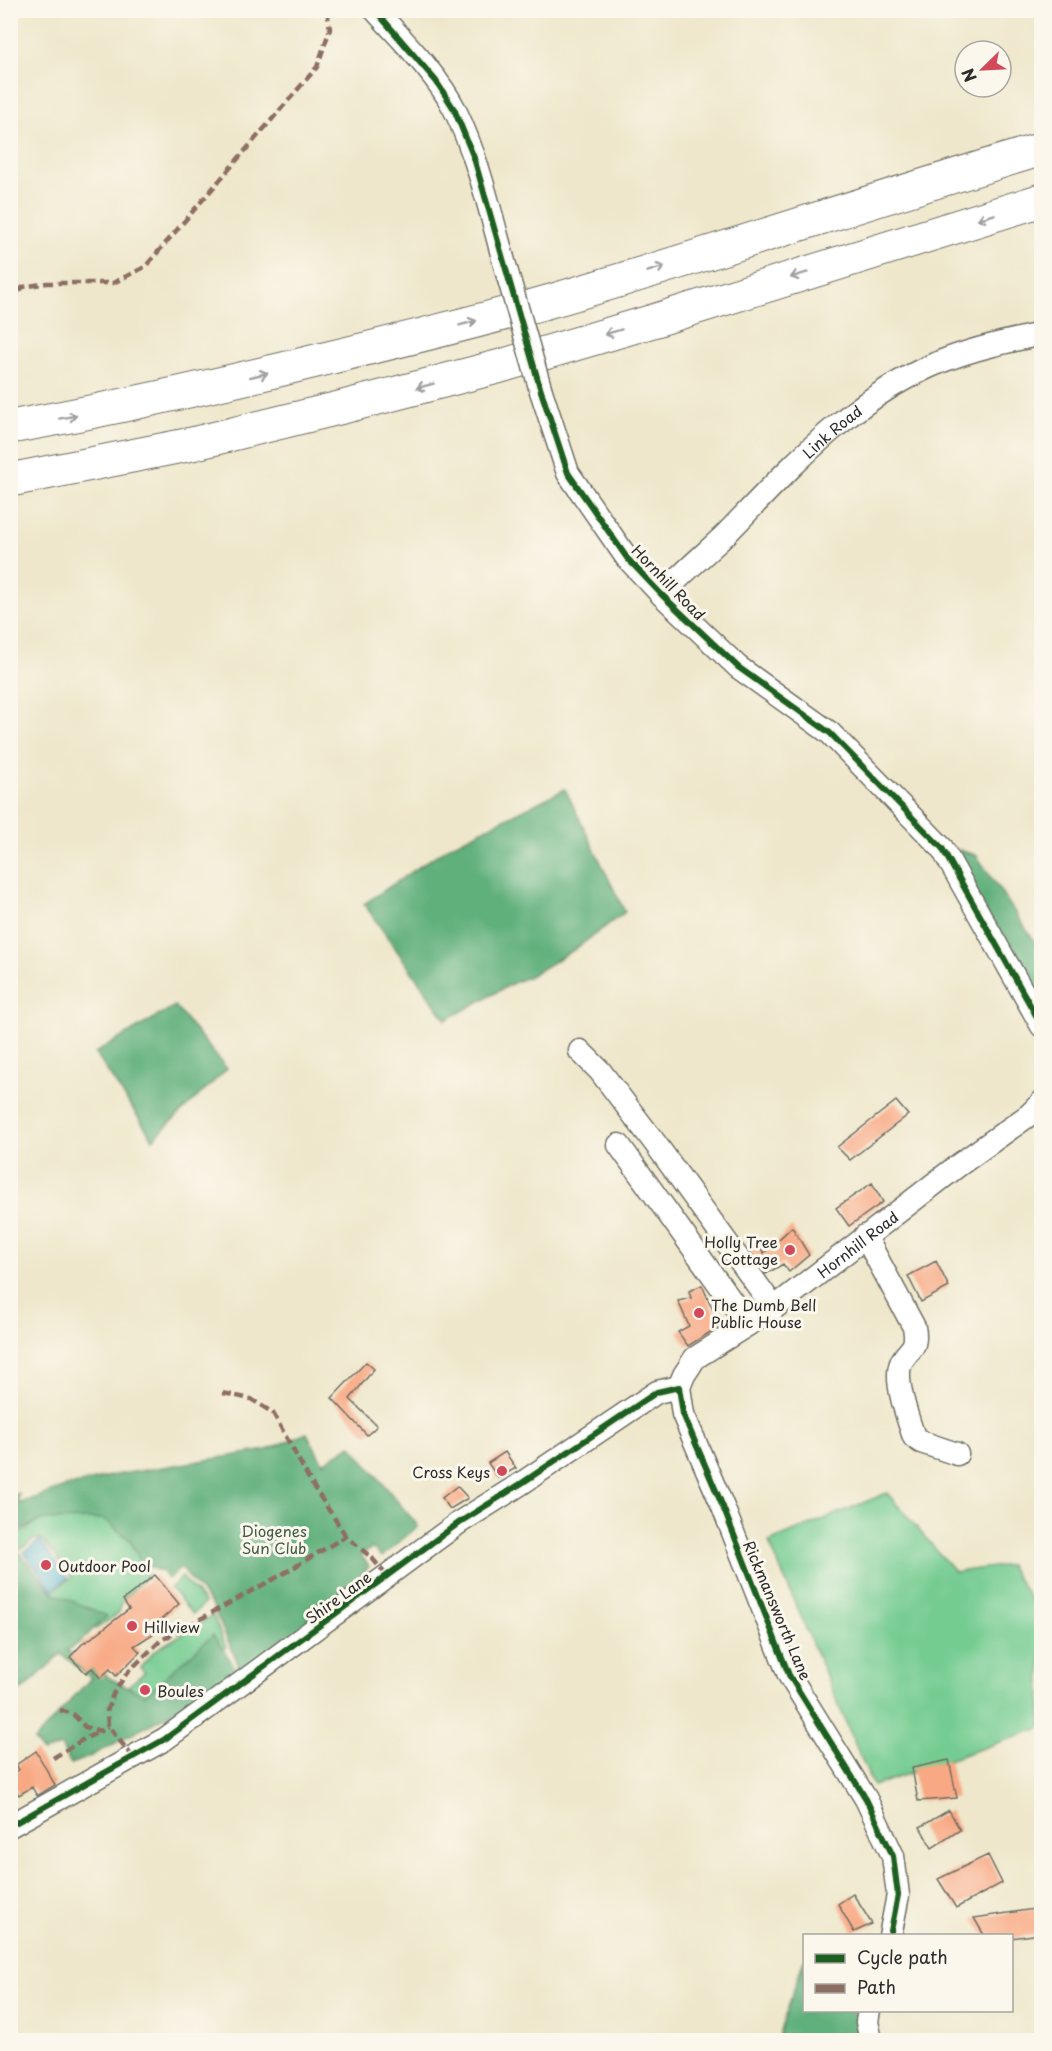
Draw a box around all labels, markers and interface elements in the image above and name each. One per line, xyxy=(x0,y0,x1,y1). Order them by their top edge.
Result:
north arrow xyxy=(953,39,1013,99)
text: N xyxy=(955,65,982,86)
one-way arrow xyxy=(976,212,995,223)
one-way arrow xyxy=(646,263,665,274)
one-way arrow xyxy=(790,270,809,281)
one-way arrow xyxy=(458,317,477,328)
one-way arrow xyxy=(604,327,623,338)
one-way arrow xyxy=(248,369,268,380)
one-way arrow xyxy=(416,380,435,392)
street label: Link Road xyxy=(796,399,866,463)
one-way arrow xyxy=(58,411,77,422)
street label: Hornhill Road xyxy=(627,539,711,625)
street label: Hornhill Road xyxy=(812,1205,903,1283)
place label: Holly Tree Cottage xyxy=(704,1230,778,1270)
marker: Holly Tree Cottage xyxy=(783,1243,797,1257)
place label: The Dumb Bell Public House xyxy=(711,1293,816,1333)
marker: The Dumb Bell Public House xyxy=(692,1306,706,1320)
place label: Cross Keys xyxy=(412,1460,490,1483)
marker: Cross Keys xyxy=(495,1464,509,1478)
park label: Diogenes Sun Club xyxy=(241,1519,307,1559)
street label: Rickmansworth Lane xyxy=(738,1537,818,1683)
place label: Outdoor Pool xyxy=(58,1554,151,1577)
marker: Outdoor Pool xyxy=(39,1558,53,1572)
street label: Shire Lane xyxy=(300,1565,376,1629)
place label: Hillview xyxy=(144,1615,200,1638)
marker: Hillview xyxy=(125,1619,139,1633)
place label: Boules xyxy=(157,1679,204,1702)
marker: Boules xyxy=(138,1683,152,1697)
legend xyxy=(803,1934,1013,2012)
text: Cycle path xyxy=(857,1943,948,1970)
text: Path xyxy=(857,1973,896,2000)

